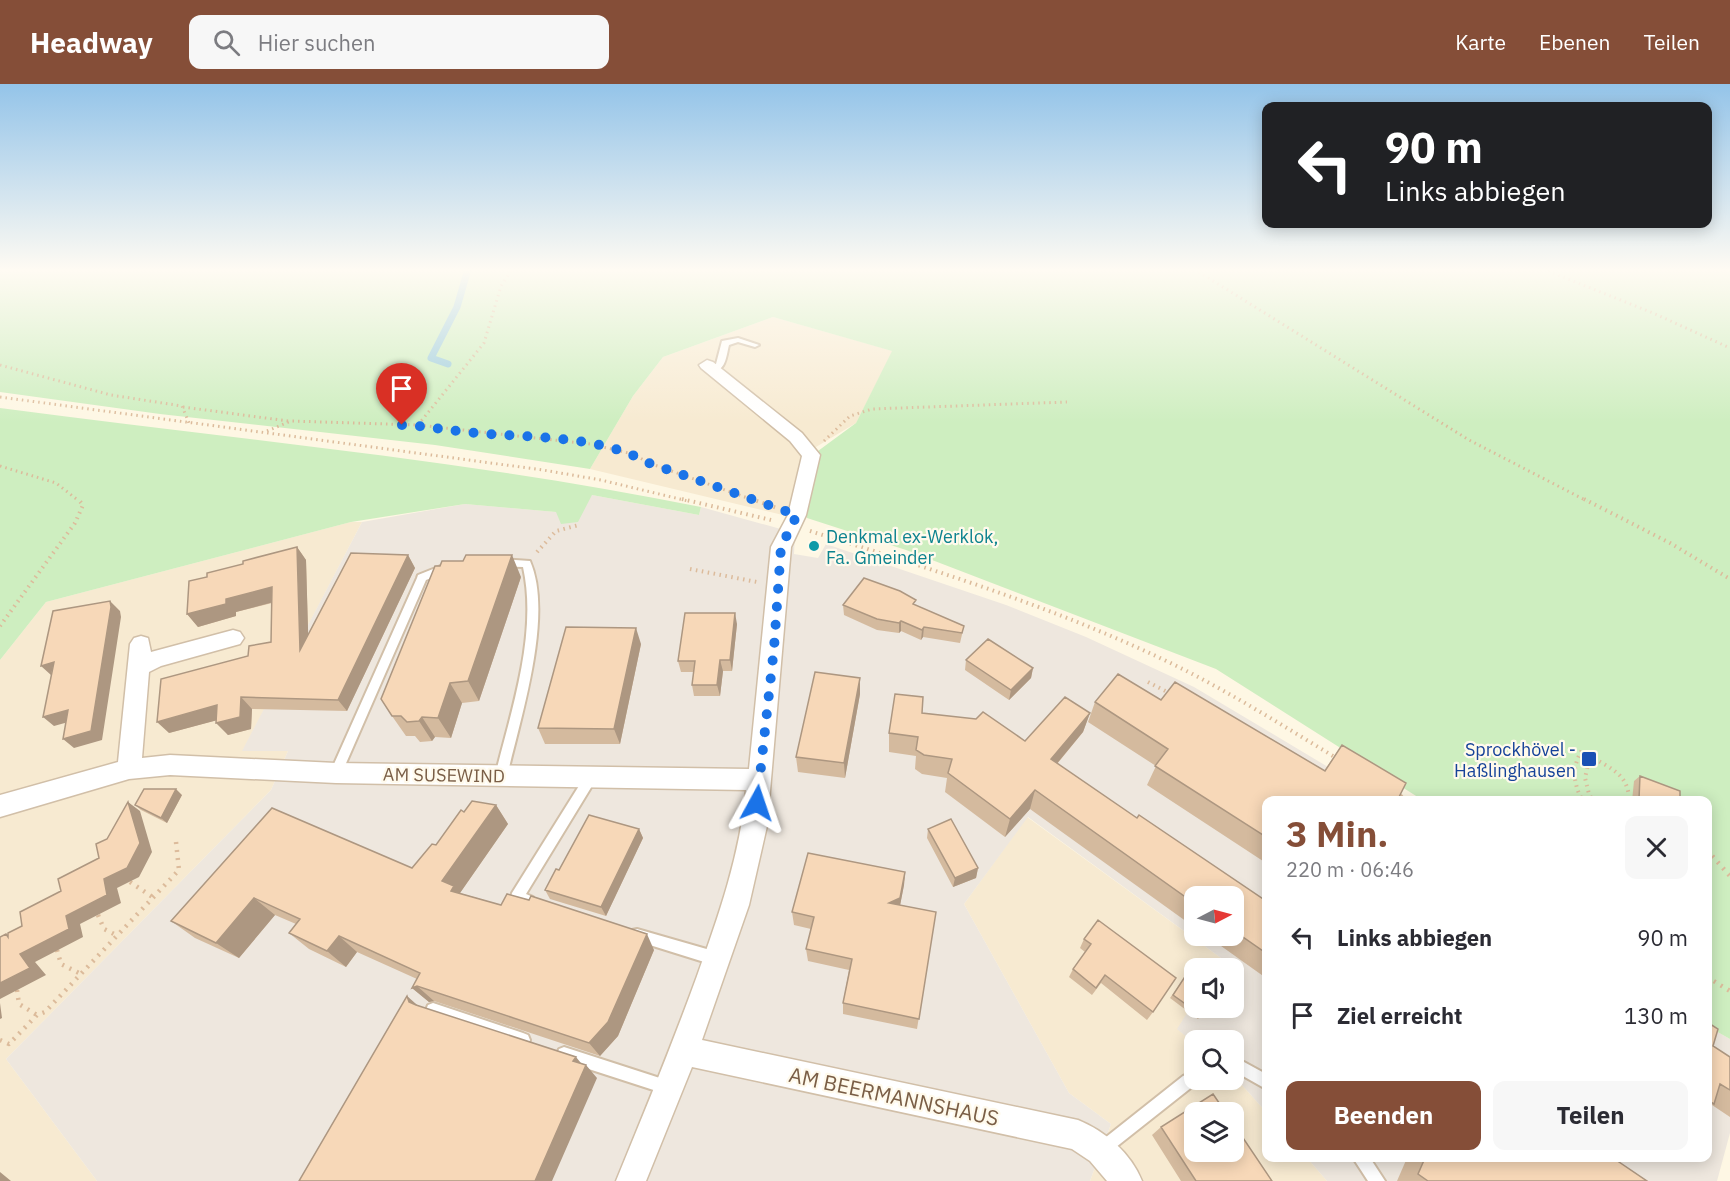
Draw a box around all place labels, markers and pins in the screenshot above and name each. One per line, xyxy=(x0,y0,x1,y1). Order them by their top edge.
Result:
pin xyxy=(376,363,427,425)
place label: Denkmal ex-Werklok, Fa. Gmeinder xyxy=(826,525,998,569)
marker: Denkmal ex-Werklok, Fa. Gmeinder xyxy=(807,539,821,553)
place label: Sprockhövel - Haßlinghausen xyxy=(1454,738,1576,782)
marker: Sprockhövel - Haßlinghausen xyxy=(1580,750,1598,768)

